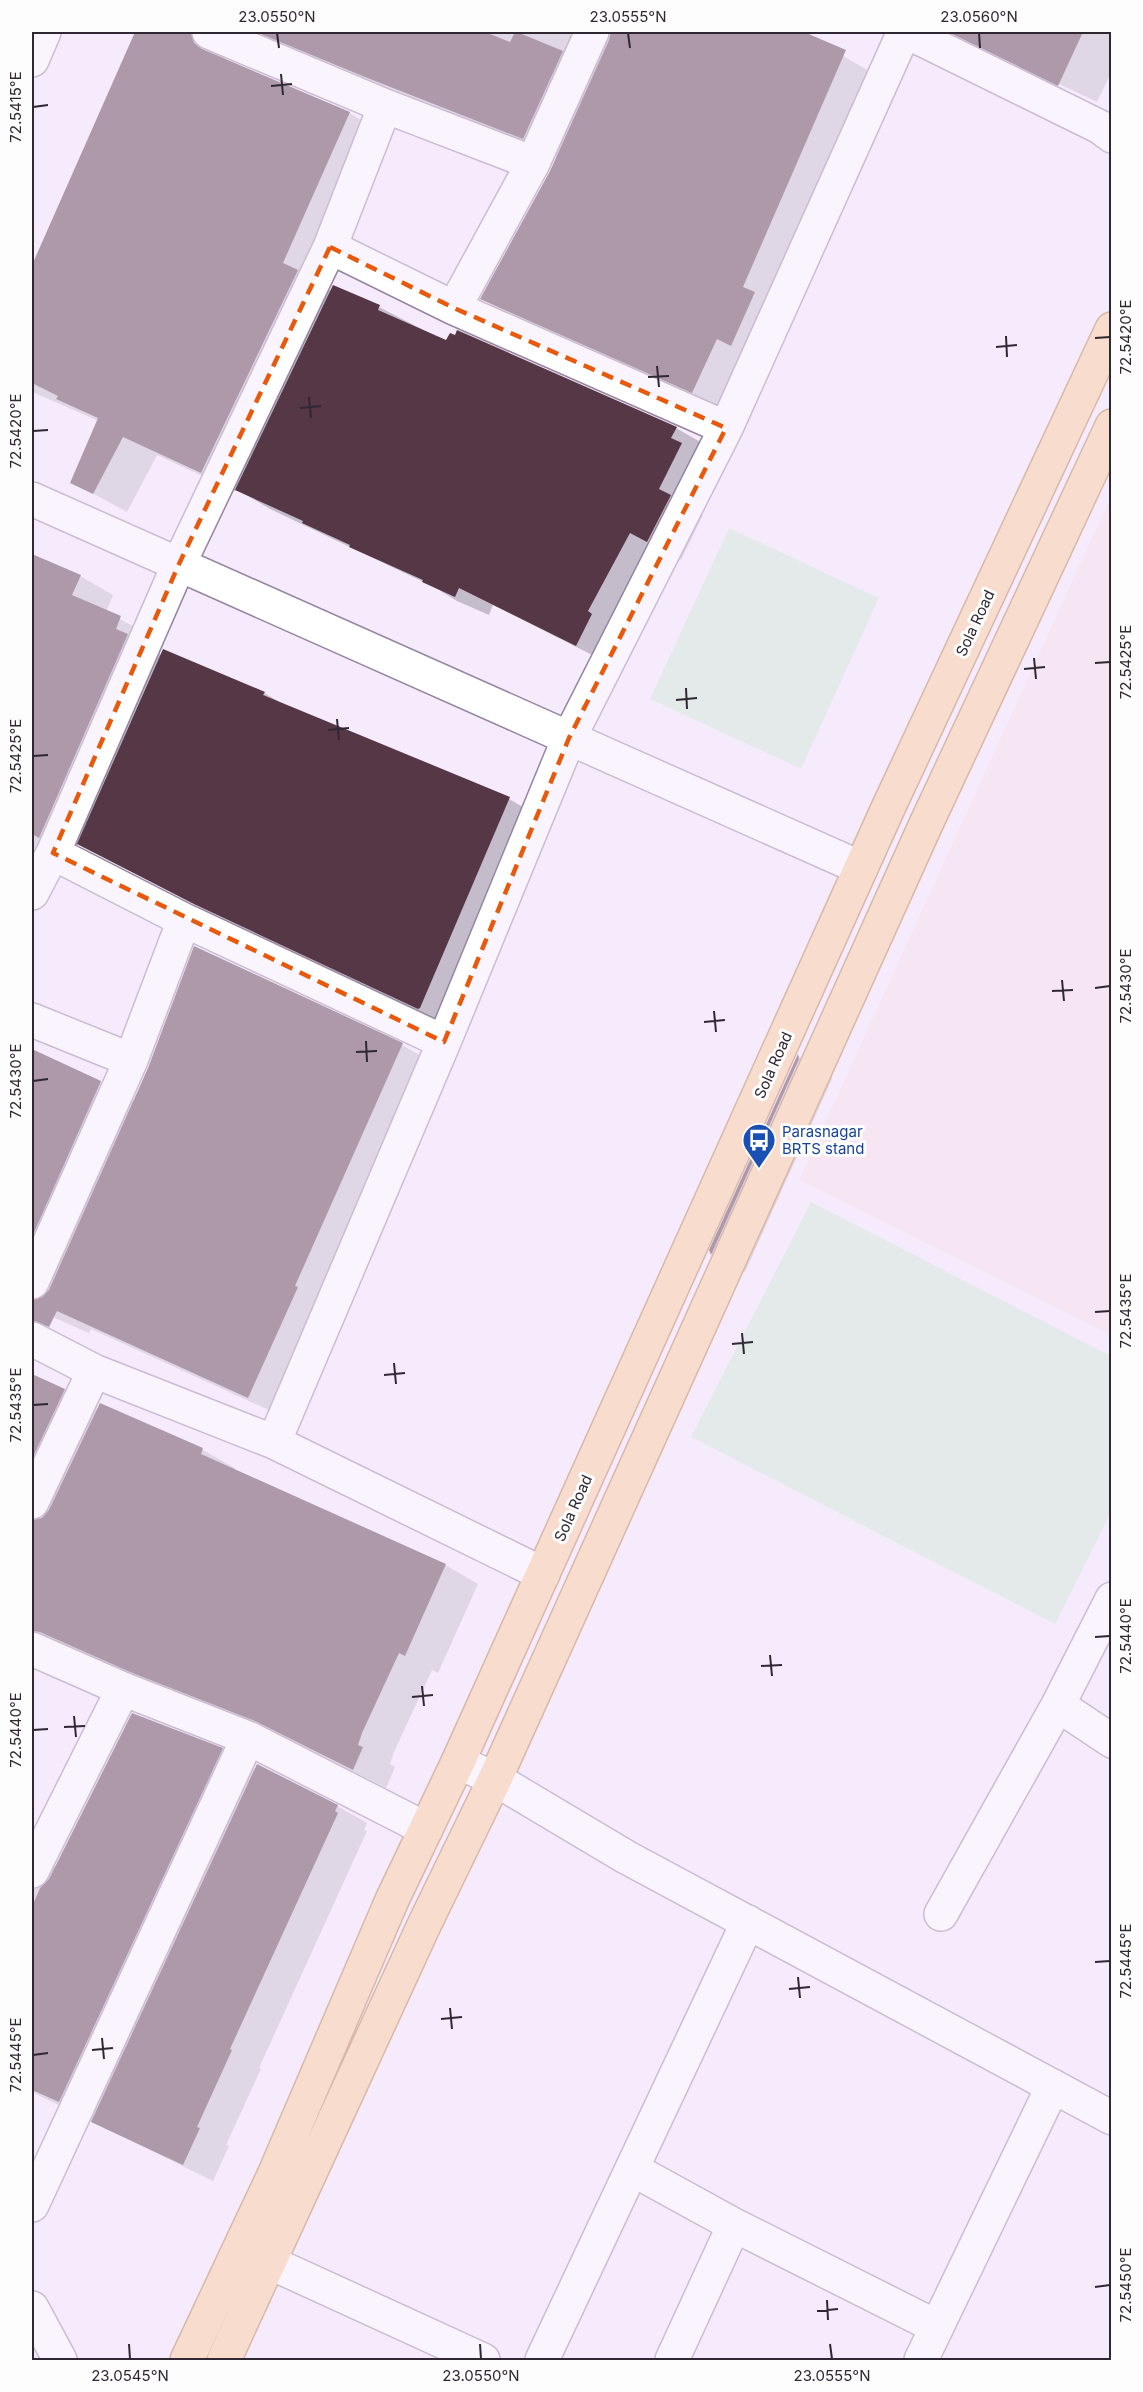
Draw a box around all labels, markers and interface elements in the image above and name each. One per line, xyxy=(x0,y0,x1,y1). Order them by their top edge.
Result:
text: 23.0550°N xyxy=(238,7,316,26)
text: 23.0555°N xyxy=(590,7,666,26)
text: 23.0560°N xyxy=(940,7,1018,26)
text: 72.5415°E xyxy=(6,71,25,143)
text: 72.5420°E xyxy=(1116,299,1135,375)
text: 72.5420°E xyxy=(6,393,25,469)
street label: Sola Road xyxy=(951,587,999,659)
text: 72.5425°E xyxy=(1116,625,1135,699)
text: 72.5425°E xyxy=(6,719,25,793)
text: 72.5430°E xyxy=(1116,948,1135,1024)
street label: Sola Road xyxy=(750,1029,796,1101)
text: 72.5430°E xyxy=(6,1043,25,1119)
bus stop icon: Parasnagar BRTS stand xyxy=(741,1122,777,1169)
place label: Parasnagar BRTS stand xyxy=(782,1122,864,1158)
text: 72.5435°E xyxy=(1116,1274,1135,1348)
text: 72.5435°E xyxy=(6,1368,25,1442)
street label: Sola Road xyxy=(550,1472,596,1544)
text: 72.5440°E xyxy=(1116,1598,1135,1674)
text: 72.5440°E xyxy=(6,1692,25,1768)
text: 72.5445°E xyxy=(1116,1923,1135,1999)
text: 72.5445°E xyxy=(6,2017,25,2093)
text: 72.5450°E xyxy=(1116,2248,1135,2323)
text: 23.0545°N xyxy=(91,2366,169,2385)
text: 23.0550°N xyxy=(442,2366,520,2385)
text: 23.0555°N xyxy=(794,2366,870,2385)

